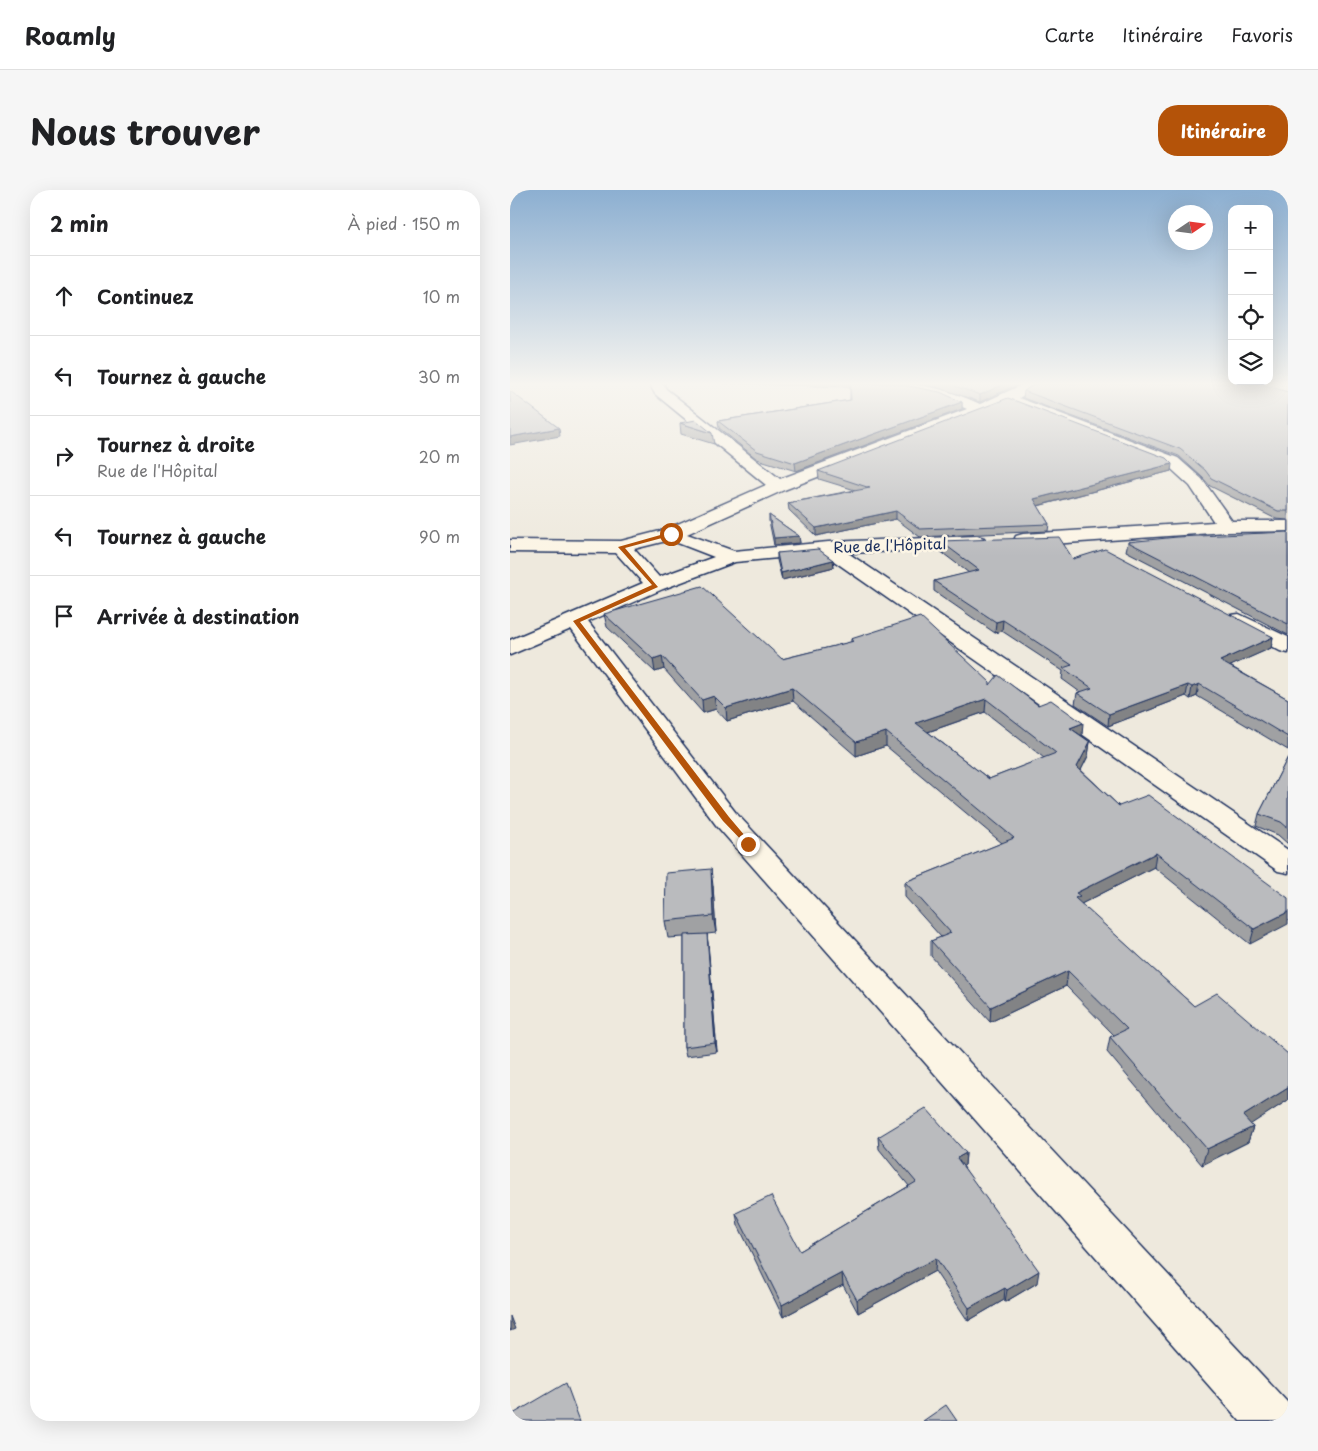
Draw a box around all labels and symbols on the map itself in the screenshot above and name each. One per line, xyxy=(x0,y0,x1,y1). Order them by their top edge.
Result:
north arrow xyxy=(1168,205,1213,250)
route start xyxy=(660,523,683,546)
street label: Rue de l'Hôpital xyxy=(833,531,947,558)
route end xyxy=(737,833,760,856)

